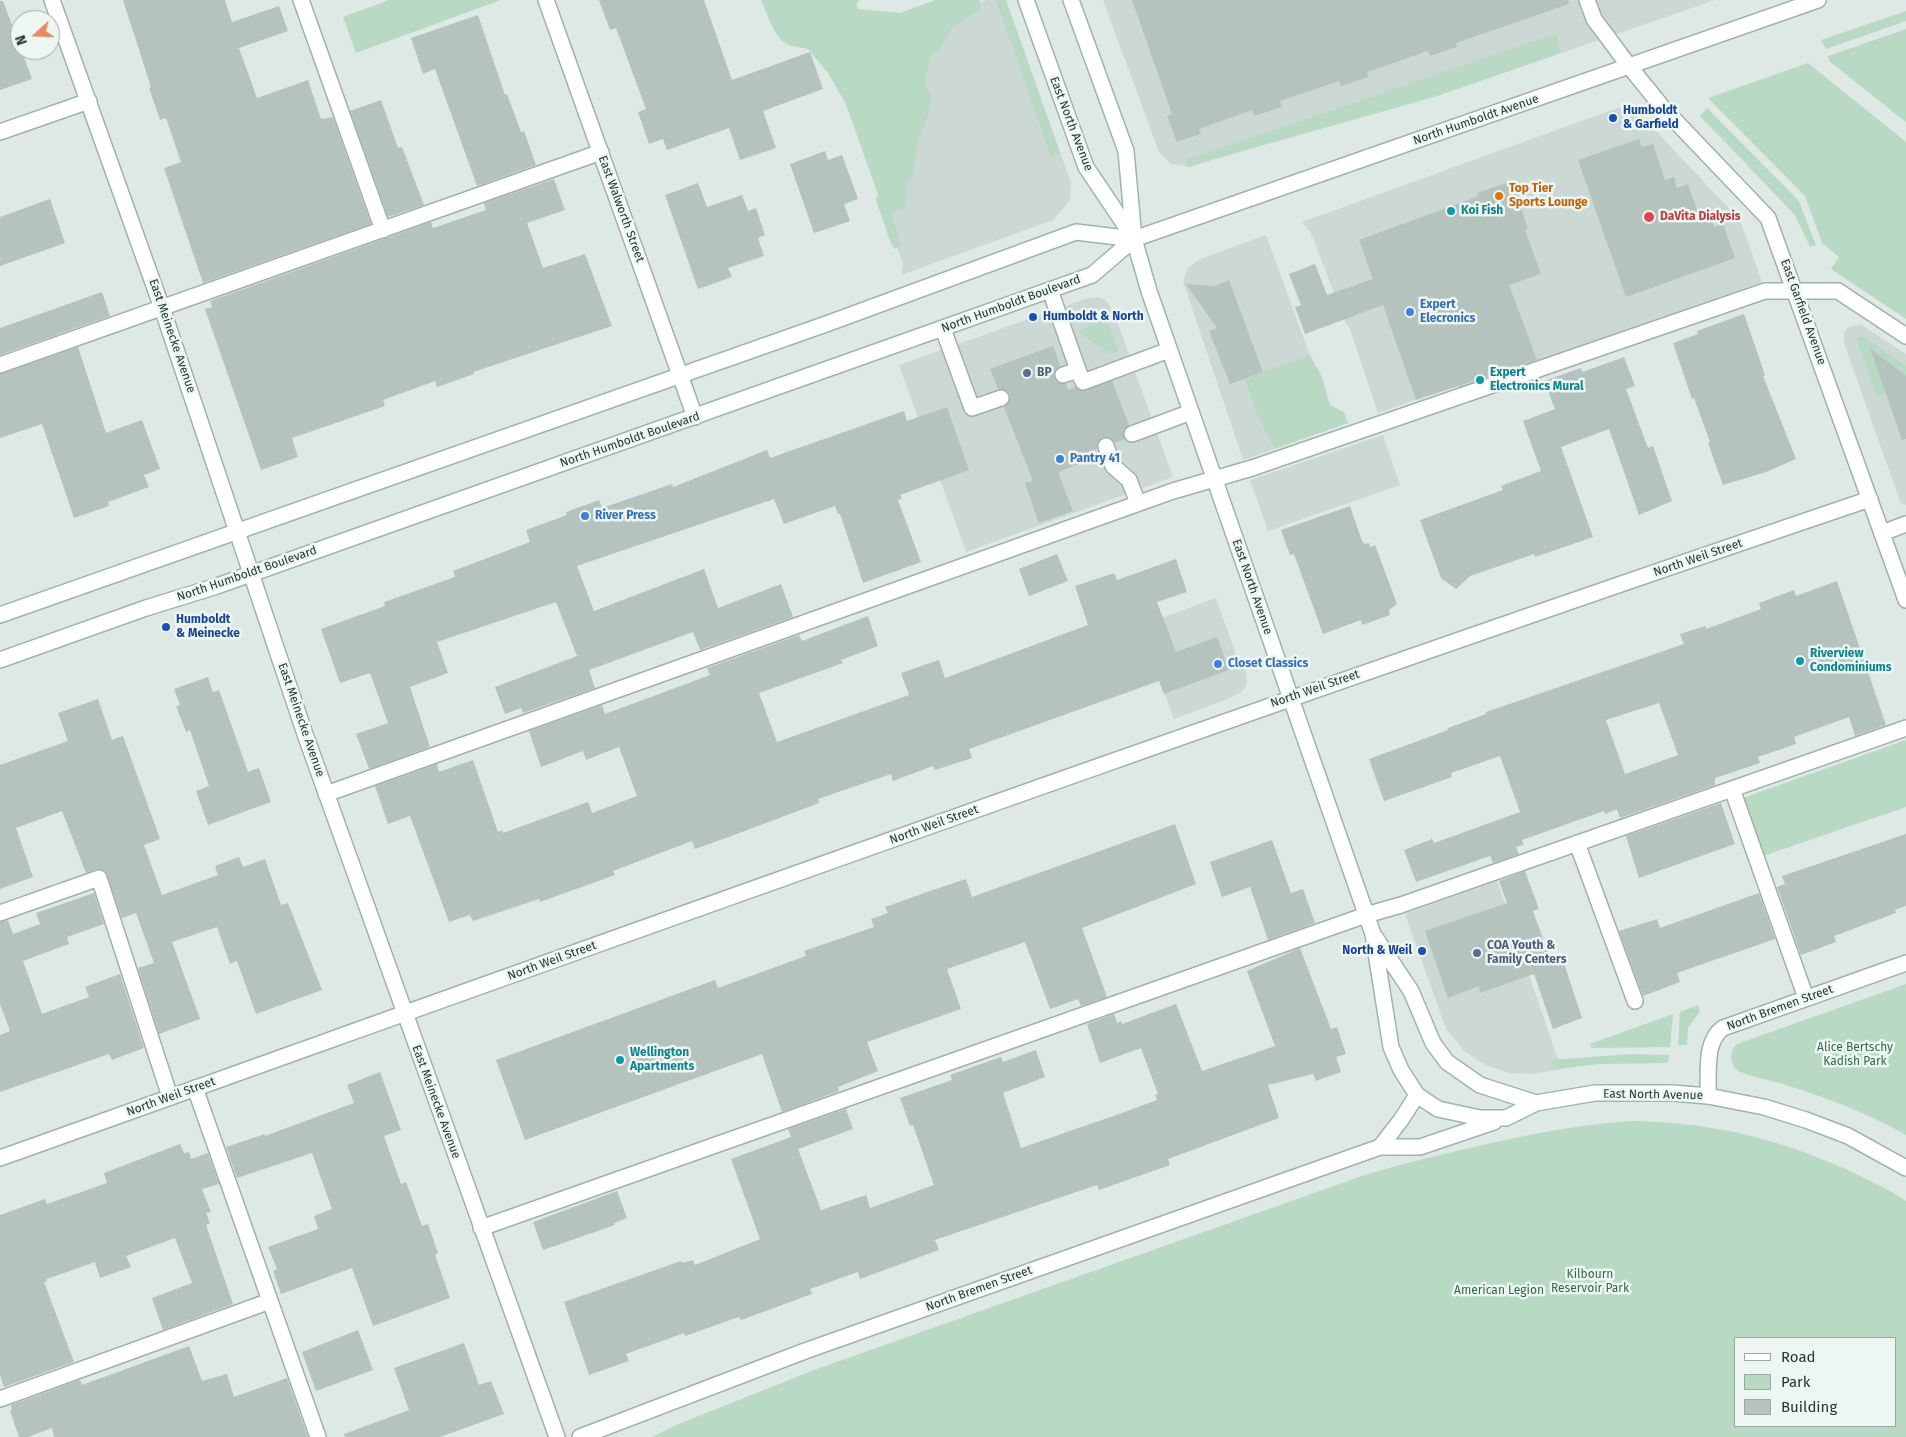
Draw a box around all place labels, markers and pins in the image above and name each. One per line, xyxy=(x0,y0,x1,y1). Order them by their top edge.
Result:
place label: Humboldt & Garfield xyxy=(1623,104,1679,132)
marker: Humboldt & Garfield xyxy=(1607,112,1619,124)
place label: Top Tier Sports Lounge xyxy=(1509,182,1588,210)
marker: Top Tier Sports Lounge xyxy=(1493,190,1505,202)
place label: Koi Fish xyxy=(1461,204,1503,218)
marker: Koi Fish xyxy=(1445,205,1457,217)
marker: DaVita Dialysis xyxy=(1642,210,1656,224)
place label: DaVita Dialysis xyxy=(1660,210,1741,224)
place label: Expert Elecronics xyxy=(1420,298,1475,326)
marker: Expert Elecronics xyxy=(1404,306,1416,318)
place label: Humboldt & North xyxy=(1043,310,1144,324)
marker: Humboldt & North xyxy=(1027,311,1039,323)
place label: BP xyxy=(1037,366,1052,380)
place label: Expert Electronics Mural xyxy=(1490,366,1584,394)
marker: BP xyxy=(1021,367,1033,379)
marker: Expert Electronics Mural xyxy=(1474,374,1486,386)
place label: Pantry 41 xyxy=(1070,452,1120,466)
marker: Pantry 41 xyxy=(1054,453,1066,465)
place label: River Press xyxy=(595,509,656,523)
marker: River Press xyxy=(579,510,591,522)
place label: Humboldt & Meinecke xyxy=(176,613,240,641)
marker: Humboldt & Meinecke xyxy=(160,621,172,633)
place label: Riverview Condominiums xyxy=(1810,647,1891,675)
marker: Riverview Condominiums xyxy=(1794,655,1806,667)
place label: Closet Classics xyxy=(1228,657,1308,671)
marker: Closet Classics xyxy=(1212,658,1224,670)
place label: COA Youth & Family Centers xyxy=(1487,939,1566,967)
place label: North & Weil xyxy=(1342,944,1412,958)
marker: North & Weil xyxy=(1416,945,1428,957)
marker: COA Youth & Family Centers xyxy=(1471,947,1483,959)
place label: Wellington Apartments xyxy=(630,1046,694,1074)
marker: Wellington Apartments xyxy=(614,1054,626,1066)

